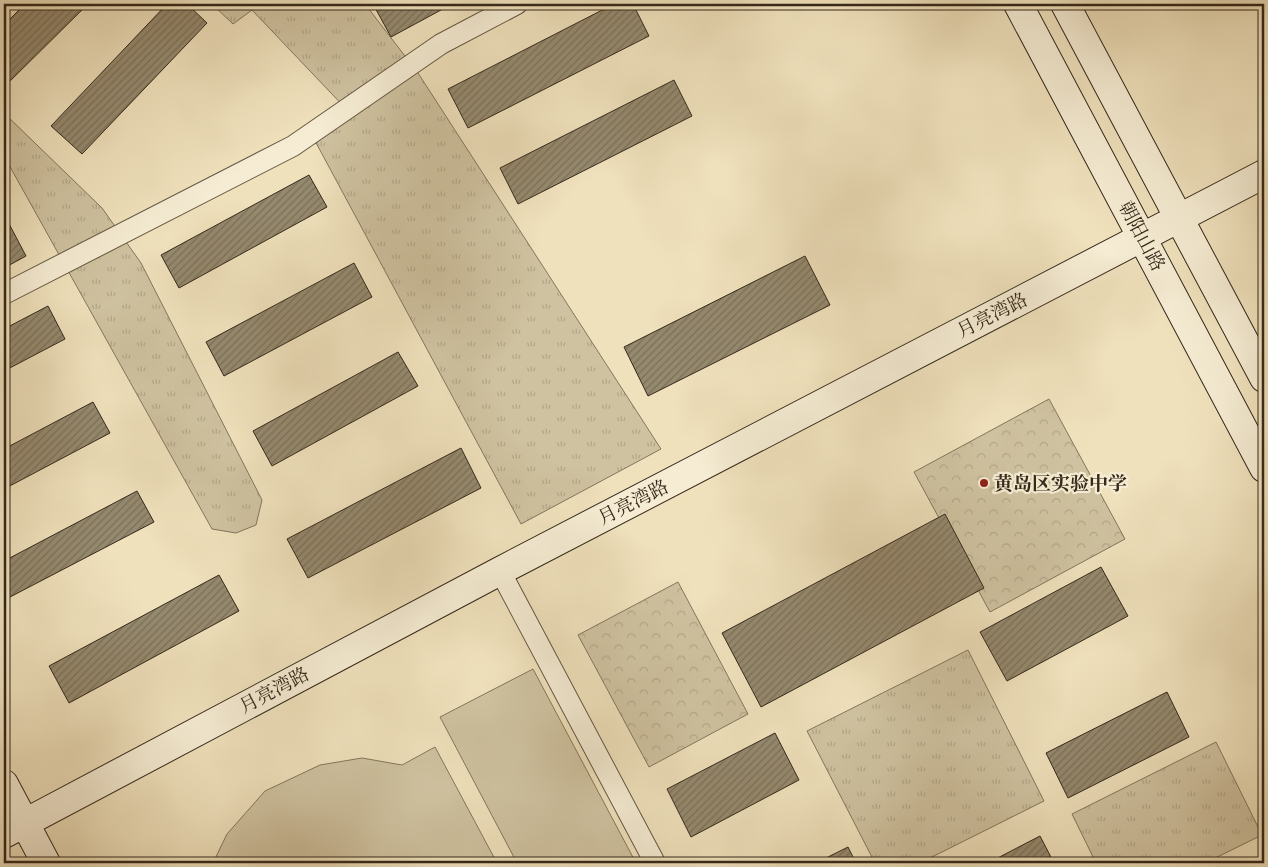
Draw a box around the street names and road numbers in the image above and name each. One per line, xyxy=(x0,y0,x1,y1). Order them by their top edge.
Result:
street label: 朝阳山路 xyxy=(1113,197,1171,275)
street label: 月亮湾路 xyxy=(952,287,1032,343)
street label: 月亮湾路 xyxy=(593,474,673,530)
street label: 月亮湾路 xyxy=(235,661,313,719)

